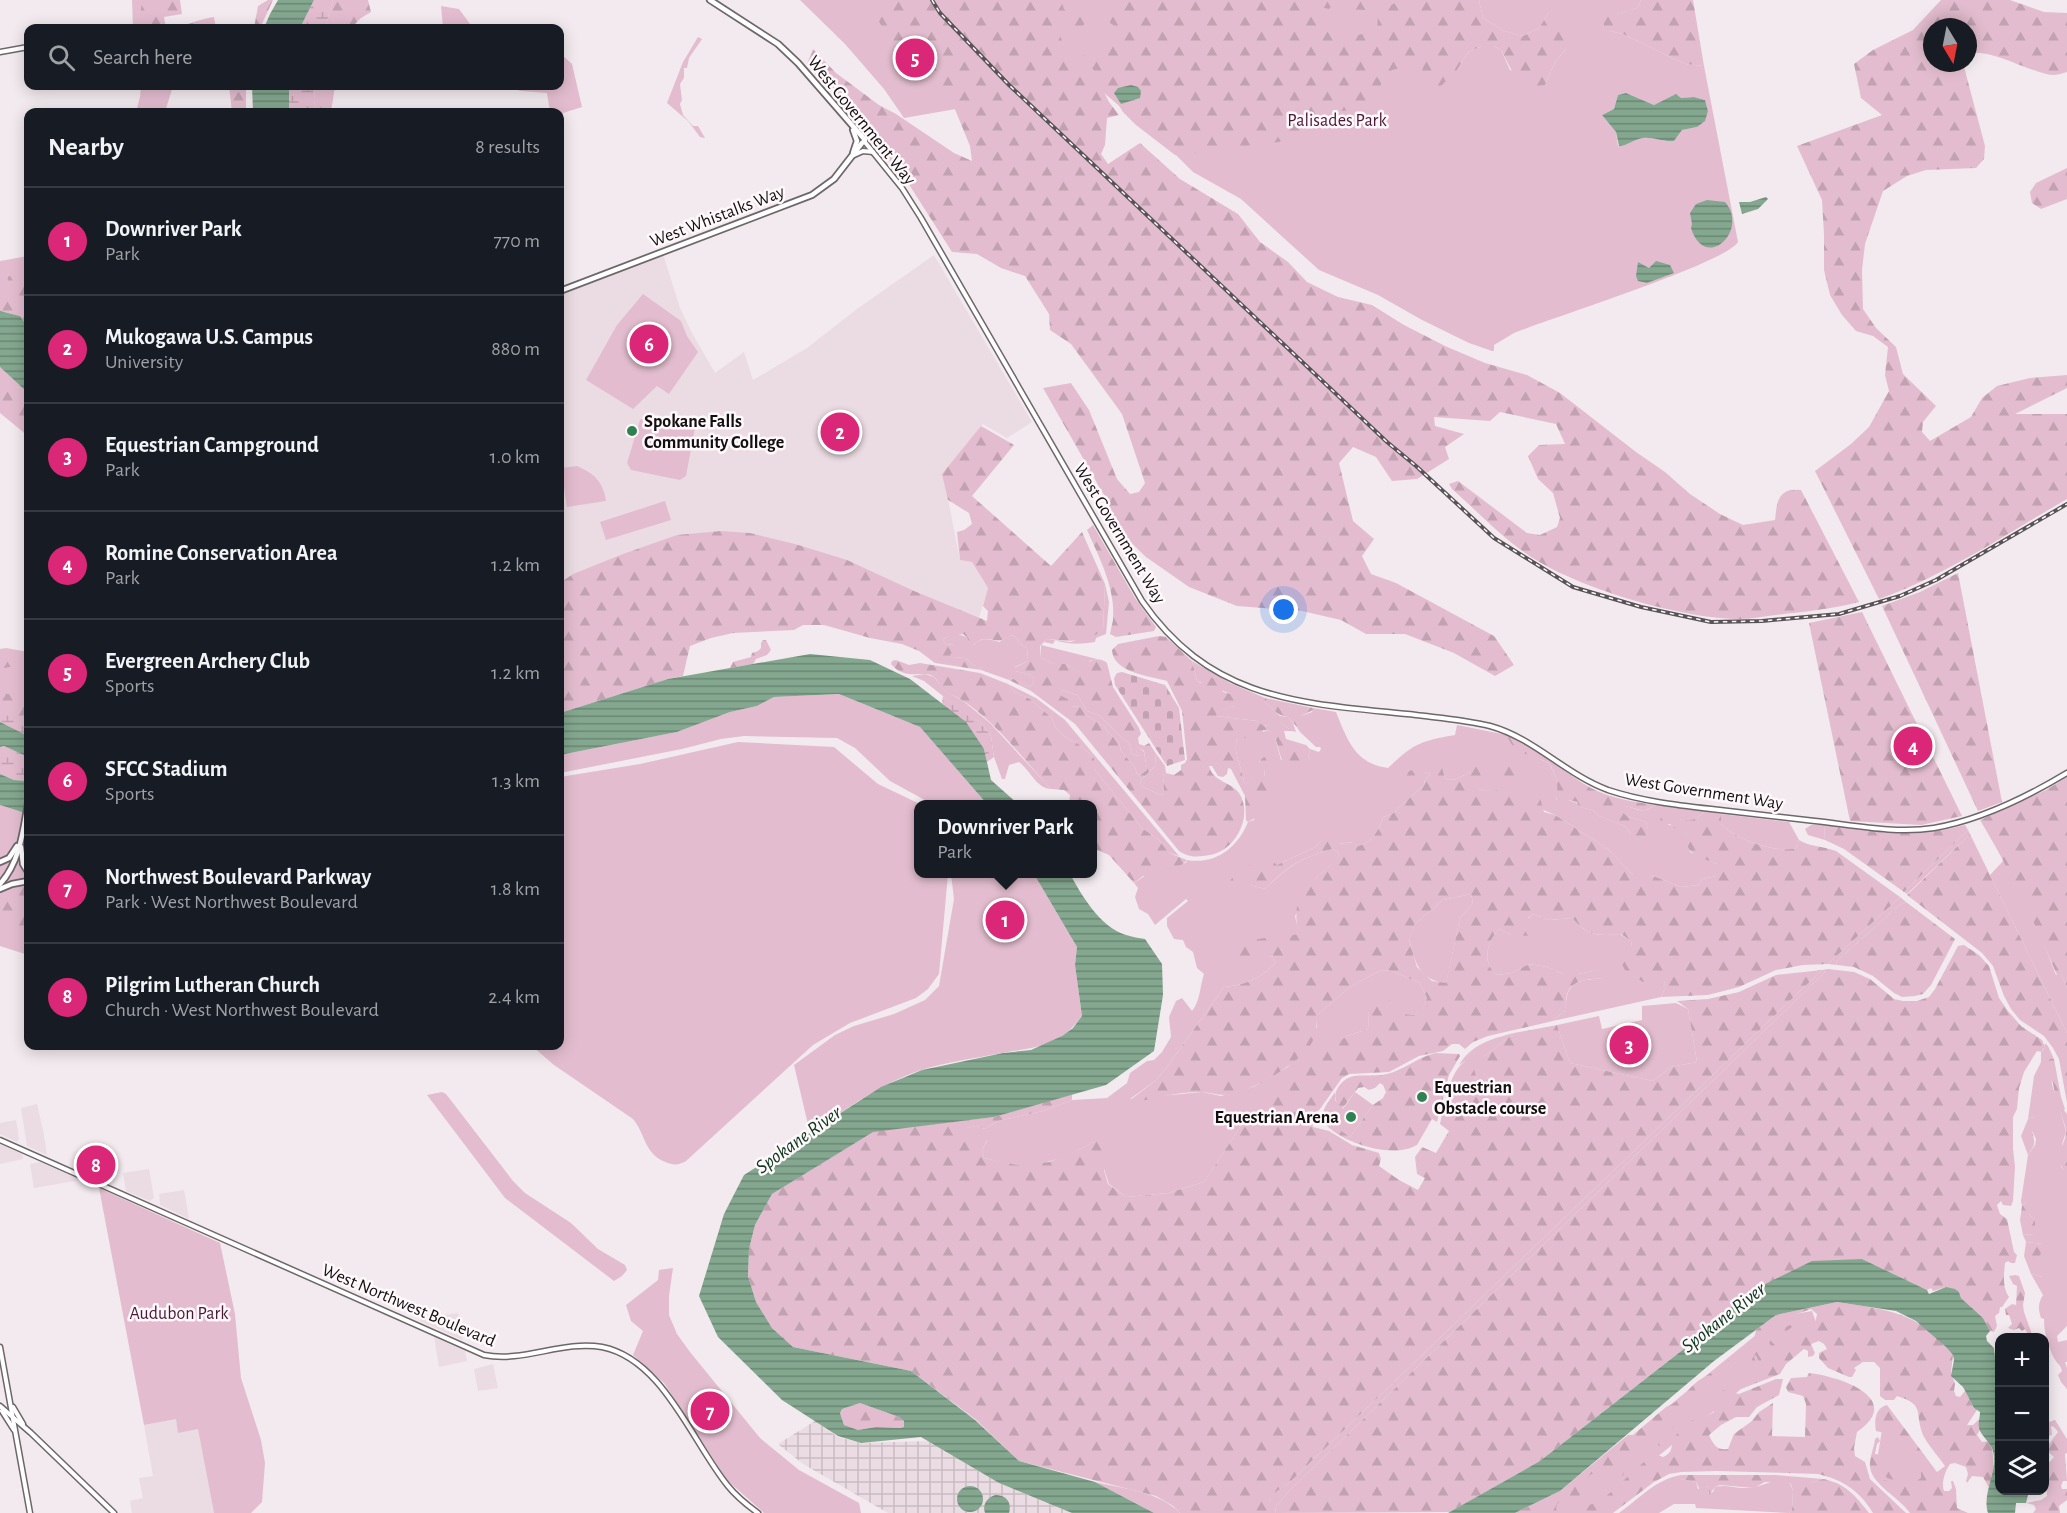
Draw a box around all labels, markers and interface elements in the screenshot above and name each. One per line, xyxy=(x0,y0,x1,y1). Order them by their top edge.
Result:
north arrow xyxy=(1923,18,1977,72)
search box xyxy=(24,24,564,90)
pin: 5 xyxy=(896,36,934,80)
icon: search xyxy=(45,41,78,74)
text: Search here xyxy=(93,46,192,68)
street label: West Government Way xyxy=(804,53,919,189)
park label: Palisades Park xyxy=(1287,112,1387,130)
text: Nearby xyxy=(48,134,124,160)
text: 8 results xyxy=(475,137,540,157)
street label: West Whistalks Way xyxy=(648,183,787,251)
text: Downriver Park xyxy=(105,218,242,240)
text: 1 xyxy=(64,231,71,251)
text: 770 m xyxy=(493,231,540,251)
text: Park xyxy=(105,244,140,264)
pin: 6 xyxy=(630,322,668,366)
text: Mukogawa U.S. Campus xyxy=(105,326,313,348)
text: 2 xyxy=(63,339,72,359)
text: 880 m xyxy=(491,339,540,359)
text: University xyxy=(105,352,183,372)
pin: 2 xyxy=(820,410,860,454)
place label: Spokane Falls Community College xyxy=(644,413,784,452)
marker: Spokane Falls Community College xyxy=(625,424,639,438)
text: Equestrian Campground xyxy=(105,434,319,456)
text: 3 xyxy=(63,447,72,467)
text: 1.0 km xyxy=(490,447,540,467)
text: Park xyxy=(105,460,140,480)
street label: West Government Way xyxy=(1070,460,1168,607)
text: Romine Conservation Area xyxy=(105,542,338,564)
text: 4 xyxy=(62,555,73,575)
text: 1.2 km xyxy=(491,555,540,575)
text: Park xyxy=(105,568,140,588)
your location xyxy=(1269,595,1298,624)
text: Evergreen Archery Club xyxy=(105,650,310,672)
text: 5 xyxy=(63,663,72,683)
text: 1.2 km xyxy=(491,663,540,683)
text: Sports xyxy=(105,676,154,696)
pin: 4 xyxy=(1894,724,1932,768)
text: SFCC Stadium xyxy=(105,758,227,780)
text: 6 xyxy=(63,771,72,791)
text: 1.3 km xyxy=(492,771,540,791)
street label: West Government Way xyxy=(1623,771,1785,813)
text: Sports xyxy=(105,784,154,804)
popup xyxy=(914,800,1097,878)
text: Downriver Park xyxy=(937,816,1074,838)
text: Park xyxy=(937,842,972,862)
text: Northwest Boulevard Parkway xyxy=(105,866,371,888)
text: 7 xyxy=(63,879,72,899)
text: 1.8 km xyxy=(491,879,540,899)
text: Park · West Northwest Boulevard xyxy=(105,892,358,912)
pin: 1 xyxy=(986,898,1024,942)
text: Pilgrim Lutheran Church xyxy=(105,974,320,996)
text: 8 xyxy=(63,987,72,1007)
text: 2.4 km xyxy=(488,987,540,1007)
text: Church · West Northwest Boulevard xyxy=(105,1000,379,1020)
pin: 3 xyxy=(1610,1022,1648,1068)
place label: Equestrian Obstacle course xyxy=(1434,1079,1546,1118)
marker: Equestrian Obstacle course xyxy=(1415,1090,1429,1104)
water label: Spokane River xyxy=(752,1102,846,1177)
place label: Equestrian Arena xyxy=(1215,1109,1339,1127)
marker: Equestrian Arena xyxy=(1344,1110,1358,1124)
pin: 8 xyxy=(76,1142,116,1188)
street label: West Northwest Boulevard xyxy=(319,1261,498,1351)
water label: Spokane River xyxy=(1678,1279,1770,1357)
park label: Audubon Park xyxy=(130,1305,229,1323)
map controls xyxy=(1995,1333,2049,1495)
button: + xyxy=(1995,1333,2049,1387)
button: − xyxy=(1995,1387,2049,1441)
pin: 7 xyxy=(690,1388,730,1434)
button: layers xyxy=(1995,1441,2049,1495)

